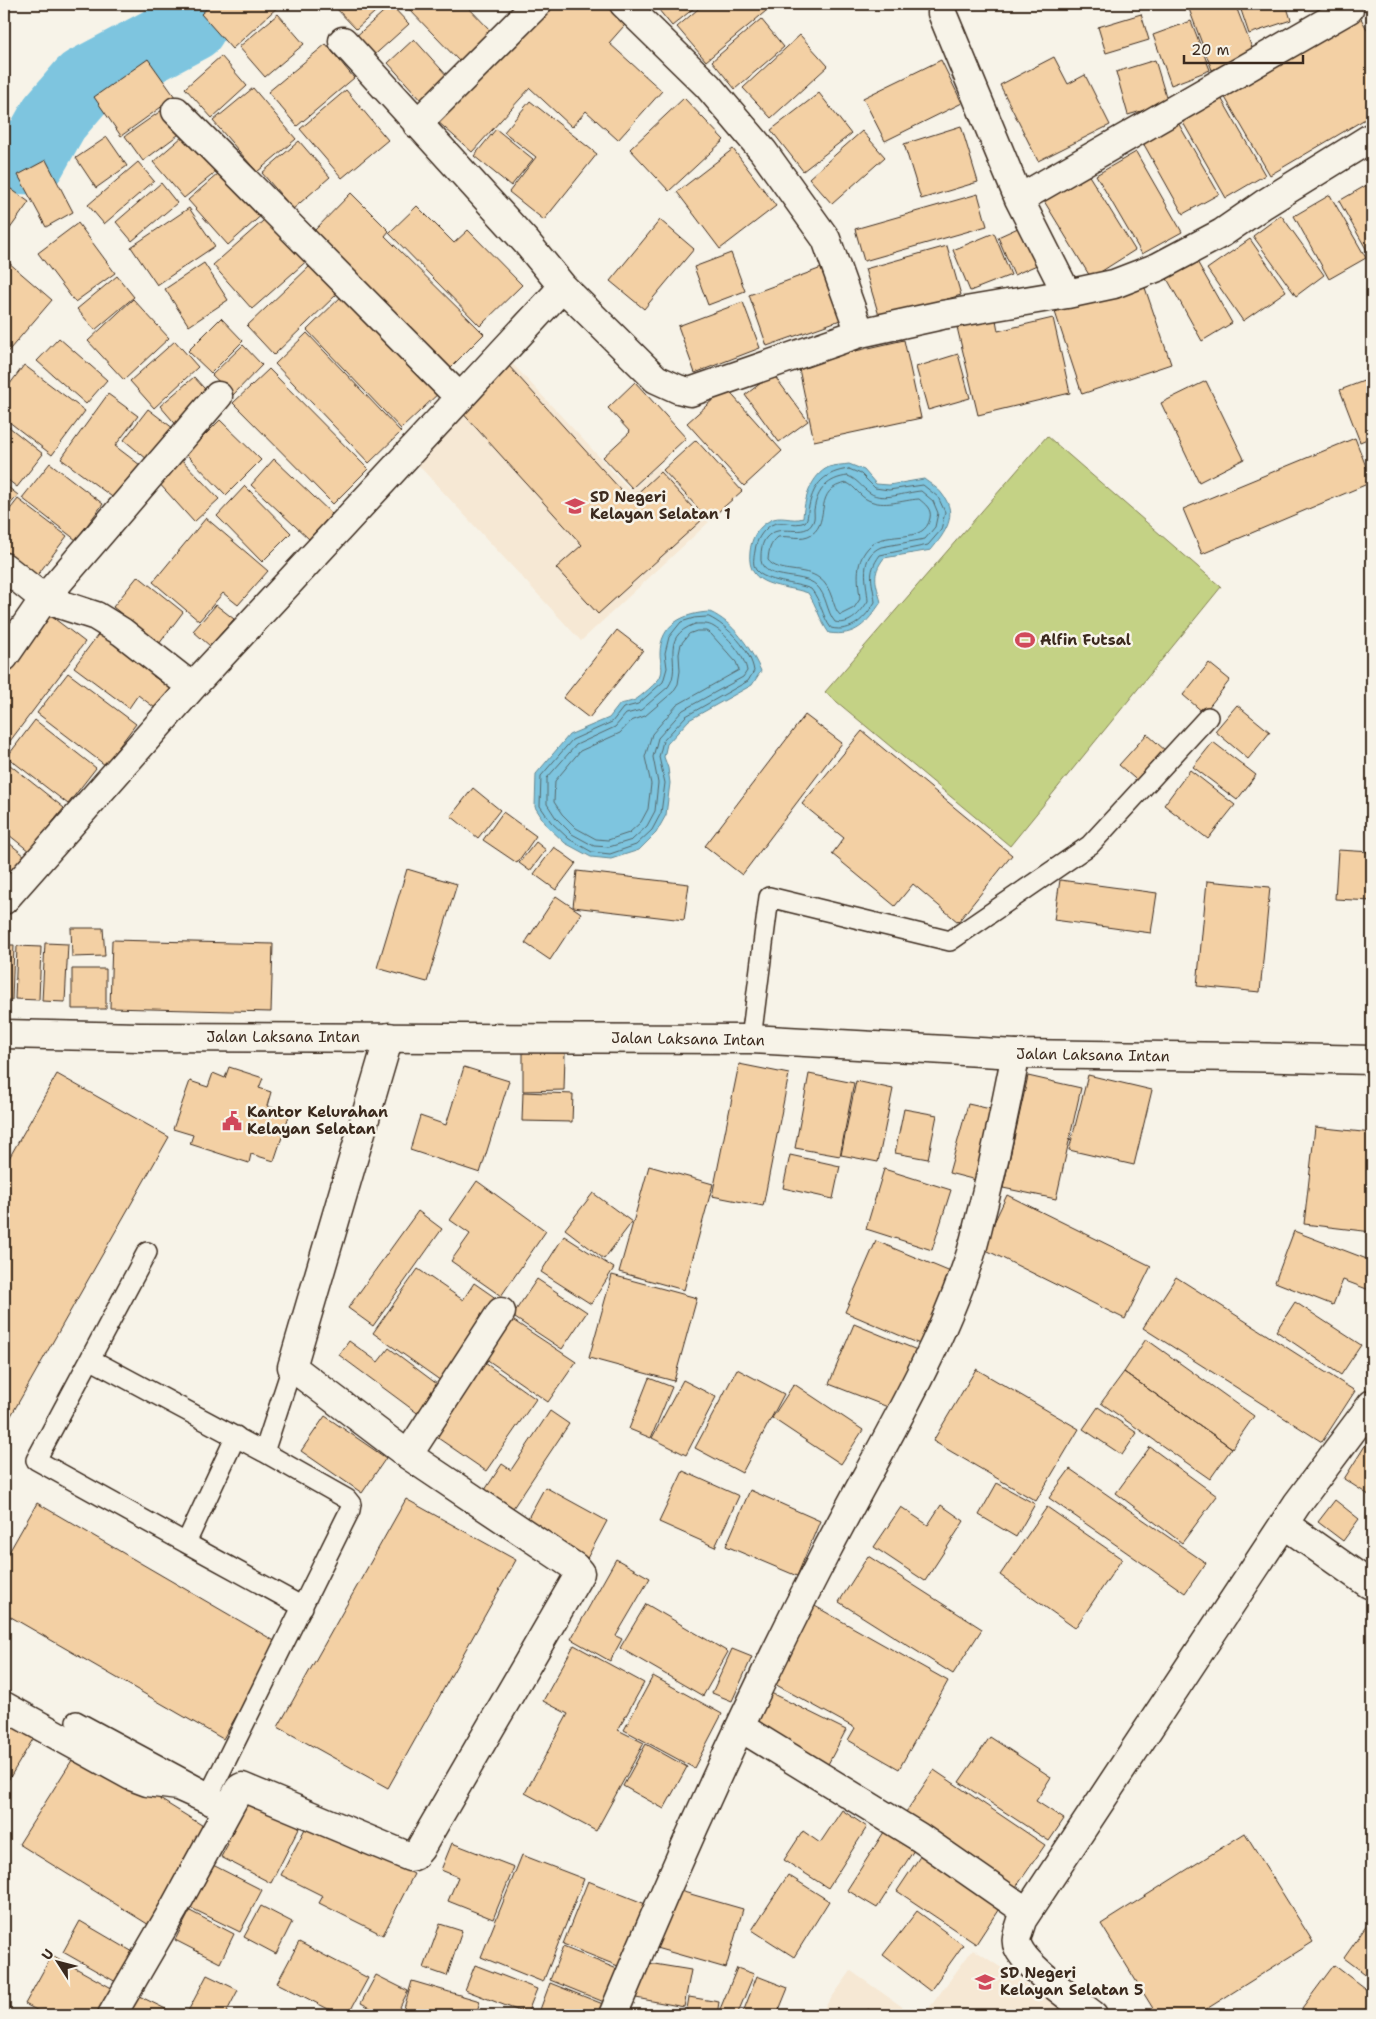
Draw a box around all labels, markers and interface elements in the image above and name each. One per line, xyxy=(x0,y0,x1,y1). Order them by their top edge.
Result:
scale bar xyxy=(1184,32,1302,64)
text: 20 m xyxy=(1191,40,1230,60)
place label: SD Negeri Kelayan Selatan 1 xyxy=(590,487,731,524)
school or university icon: SD Negeri Kelayan Selatan 1 xyxy=(564,495,586,517)
sports icon: Alfin Futsal xyxy=(1014,629,1036,651)
place label: Alfin Futsal xyxy=(1040,630,1131,650)
street label: Jalan Laksana Intan xyxy=(206,1027,360,1047)
street label: Jalan Laksana Intan xyxy=(611,1028,765,1050)
street label: Jalan Laksana Intan xyxy=(1016,1044,1170,1066)
place label: Kantor Kelurahan Kelayan Selatan xyxy=(247,1102,388,1139)
public building icon: Kantor Kelurahan Kelayan Selatan xyxy=(221,1110,243,1132)
north arrow xyxy=(32,1936,82,1986)
text: U xyxy=(37,1945,58,1964)
place label: SD Negeri Kelayan Selatan 5 xyxy=(1000,1963,1143,2000)
school or university icon: SD Negeri Kelayan Selatan 5 xyxy=(974,1971,996,1993)

